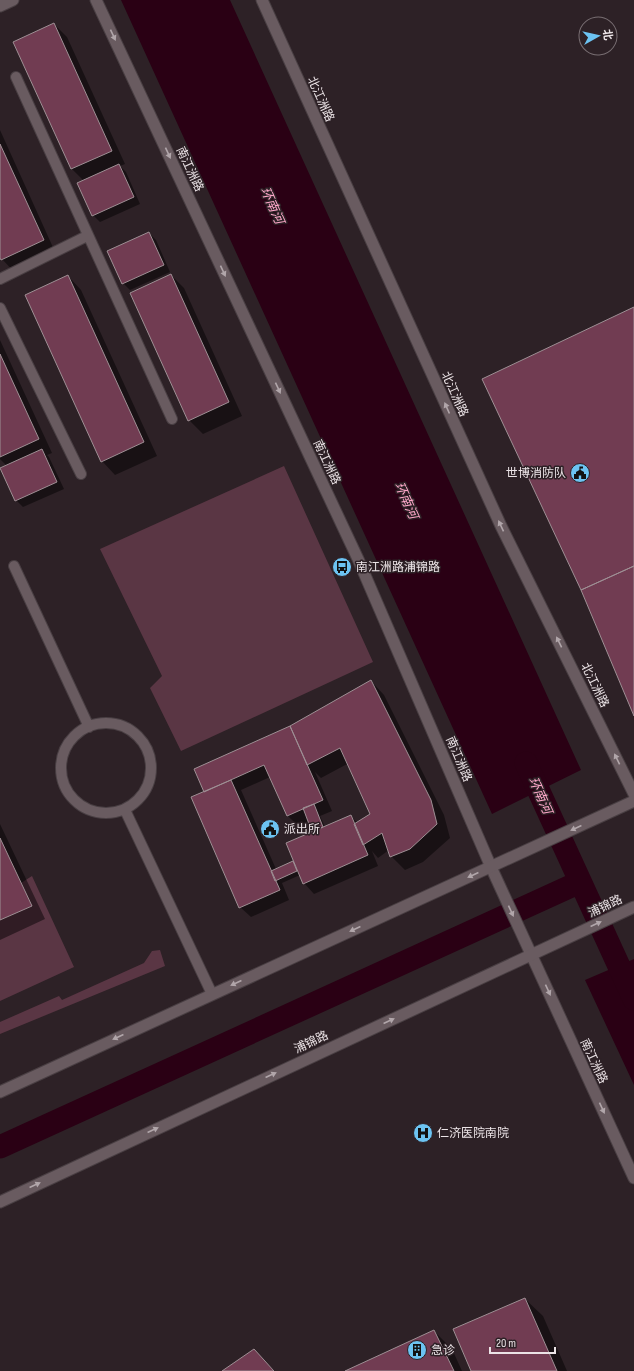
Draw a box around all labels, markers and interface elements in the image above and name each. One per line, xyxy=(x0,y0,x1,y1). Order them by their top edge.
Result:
north arrow xyxy=(578,16,618,56)
text: 北 xyxy=(600,28,615,41)
one-way arrow xyxy=(110,30,116,41)
street label: 北江洲路 xyxy=(304,74,337,124)
street label: 南江洲路 xyxy=(173,144,206,194)
one-way arrow xyxy=(165,147,171,159)
water label: 环南河 xyxy=(257,184,289,229)
one-way arrow xyxy=(220,265,226,276)
street label: 北江洲路 xyxy=(438,369,471,419)
one-way arrow xyxy=(275,383,281,394)
one-way arrow xyxy=(444,402,450,413)
street label: 南江洲路 xyxy=(310,437,343,487)
public building icon: 世博消防队 xyxy=(569,462,591,484)
place label: 世博消防队 xyxy=(506,466,566,481)
water label: 环南河 xyxy=(391,479,423,524)
one-way arrow xyxy=(498,520,504,531)
bus stop icon: 南江洲路浦锦路 xyxy=(331,556,353,578)
place label: 南江洲路浦锦路 xyxy=(356,560,440,575)
one-way arrow xyxy=(556,637,562,648)
street label: 北江洲路 xyxy=(577,660,612,710)
street label: 南江洲路 xyxy=(442,734,475,784)
one-way arrow xyxy=(614,753,620,764)
water label: 环南河 xyxy=(525,774,557,819)
public building icon: 派出所 xyxy=(259,818,281,840)
place label: 派出所 xyxy=(284,822,320,837)
one-way arrow xyxy=(570,825,581,831)
one-way arrow xyxy=(467,872,478,878)
street label: 浦锦路 xyxy=(586,892,625,921)
one-way arrow xyxy=(508,905,514,916)
one-way arrow xyxy=(591,921,602,927)
one-way arrow xyxy=(349,926,360,932)
one-way arrow xyxy=(231,980,242,986)
one-way arrow xyxy=(544,984,551,996)
one-way arrow xyxy=(383,1017,395,1024)
street label: 浦锦路 xyxy=(292,1028,331,1057)
one-way arrow xyxy=(112,1035,124,1041)
street label: 南江洲路 xyxy=(577,1036,610,1086)
one-way arrow xyxy=(265,1072,277,1078)
one-way arrow xyxy=(599,1102,605,1114)
hospital icon: 仁济医院南院 xyxy=(412,1122,434,1144)
place label: 仁济医院南院 xyxy=(437,1126,509,1141)
one-way arrow xyxy=(147,1127,159,1133)
one-way arrow xyxy=(30,1182,41,1188)
scale bar xyxy=(490,1329,555,1355)
text: 20 m xyxy=(496,1336,516,1351)
building icon: 急诊 xyxy=(406,1339,428,1361)
place label: 急诊 xyxy=(431,1343,455,1358)

